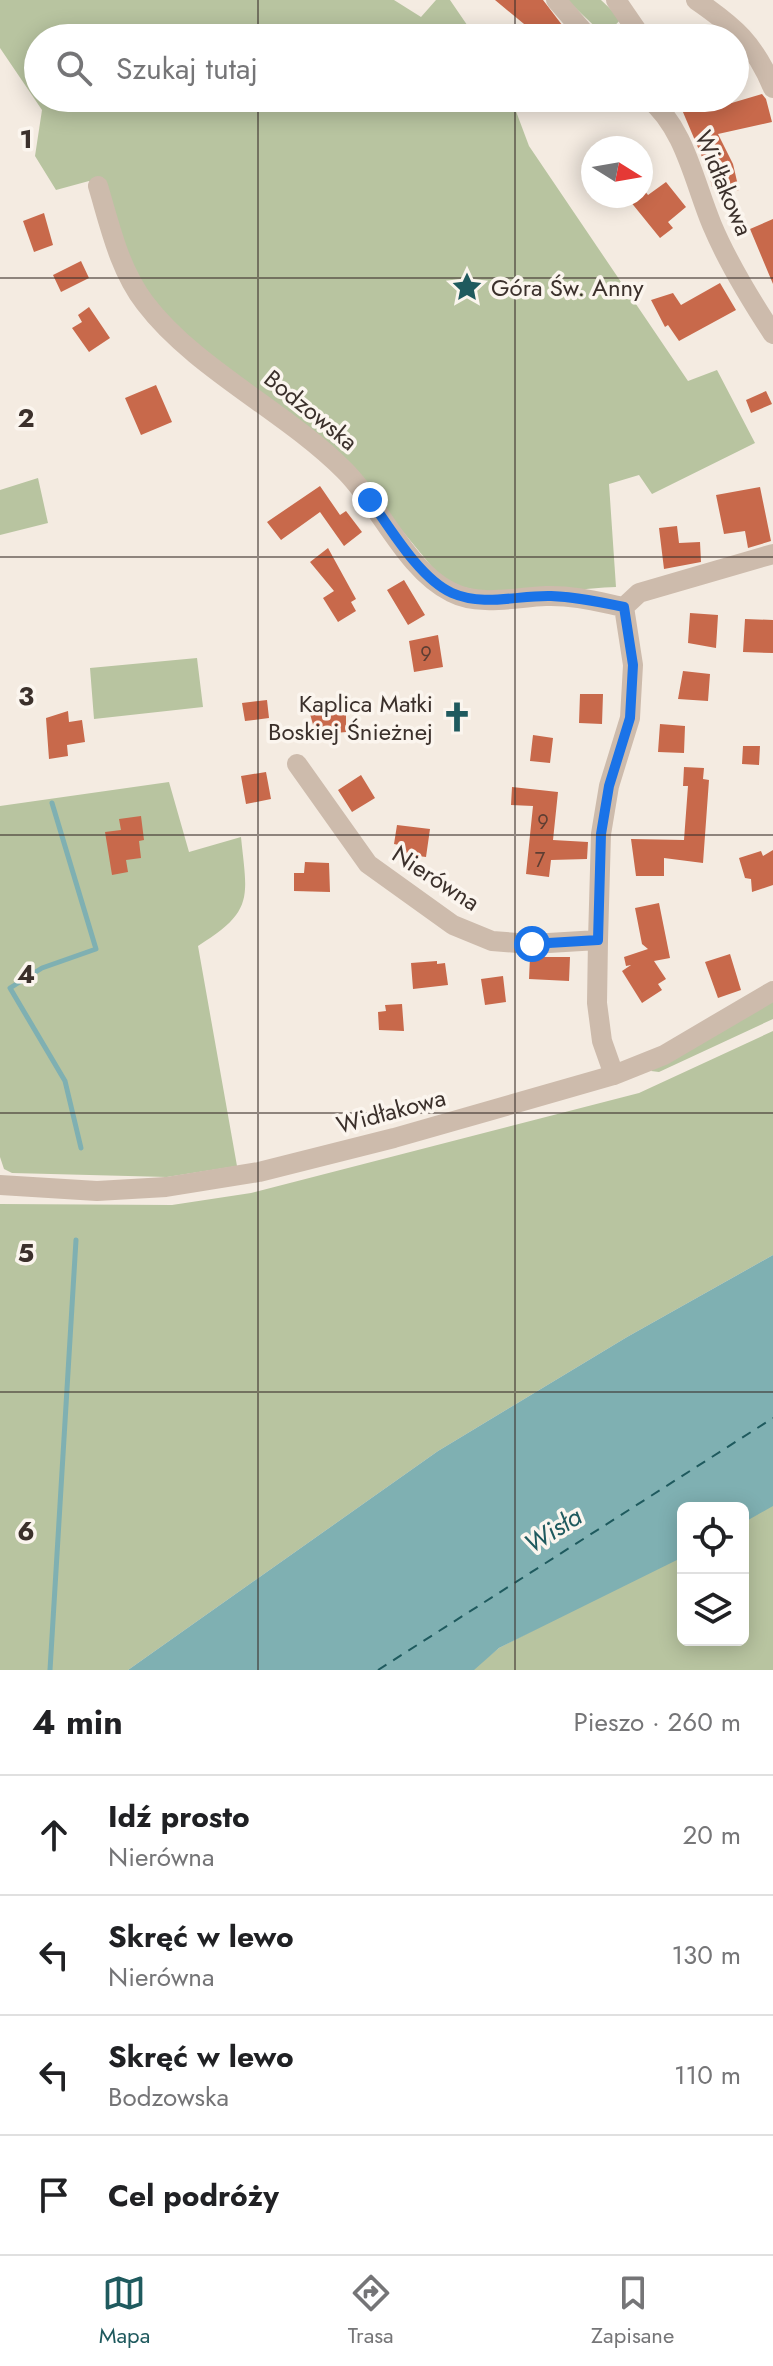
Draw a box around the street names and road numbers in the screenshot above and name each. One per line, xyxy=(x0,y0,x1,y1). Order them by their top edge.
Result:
street label: Widłakowa xyxy=(686,125,762,241)
street label: Bodzowska xyxy=(257,361,365,459)
street label: Nierówna xyxy=(385,837,487,919)
street label: Widłakowa xyxy=(333,1080,449,1142)

